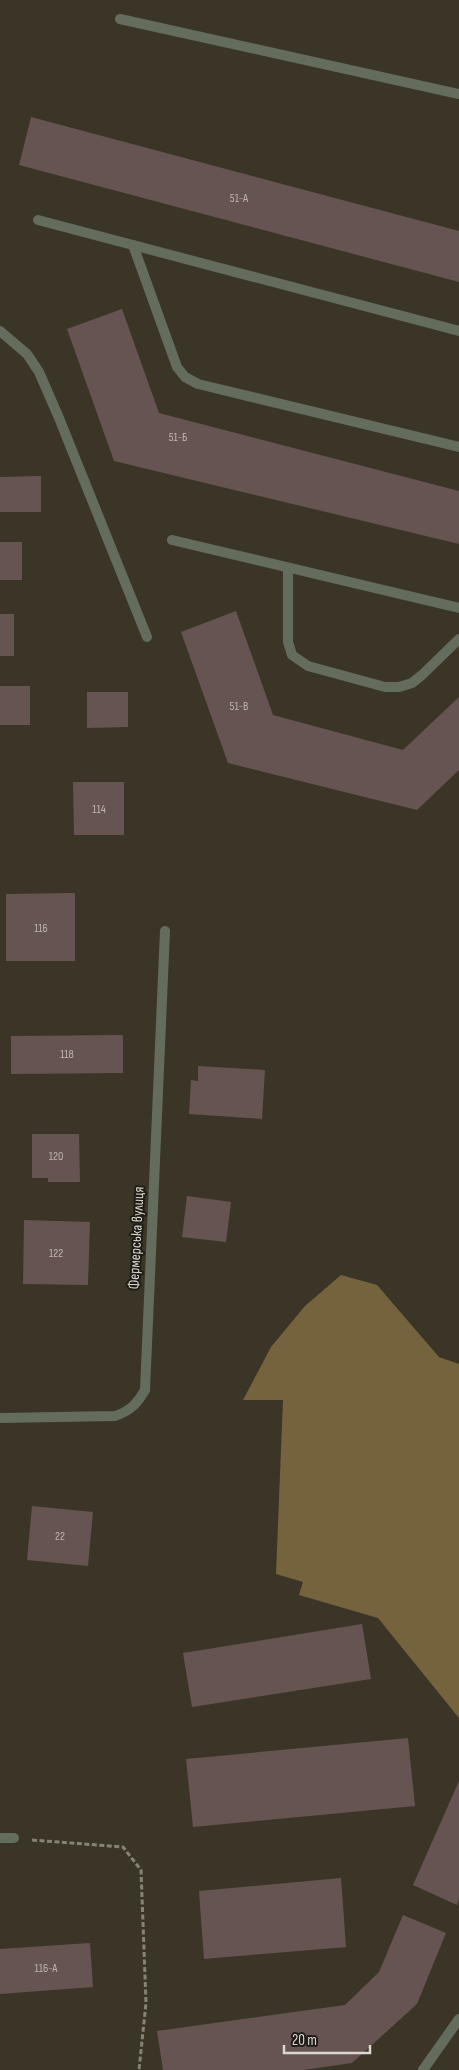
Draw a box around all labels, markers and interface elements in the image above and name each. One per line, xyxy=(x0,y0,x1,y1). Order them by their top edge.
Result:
house number: 51-А xyxy=(230,191,249,206)
house number: 51-Б xyxy=(169,430,187,445)
house number: 51-В xyxy=(230,699,248,714)
house number: 114 xyxy=(92,802,106,817)
house number: 116 xyxy=(34,921,48,936)
house number: 118 xyxy=(60,1047,74,1062)
house number: 120 xyxy=(49,1149,63,1164)
street label: Фермерська вулиця xyxy=(124,1186,149,1290)
house number: 122 xyxy=(49,1246,63,1261)
house number: 22 xyxy=(55,1529,65,1544)
house number: 116-А xyxy=(35,1961,58,1976)
scale bar xyxy=(284,2022,370,2054)
text: 20 m xyxy=(292,2031,317,2050)

